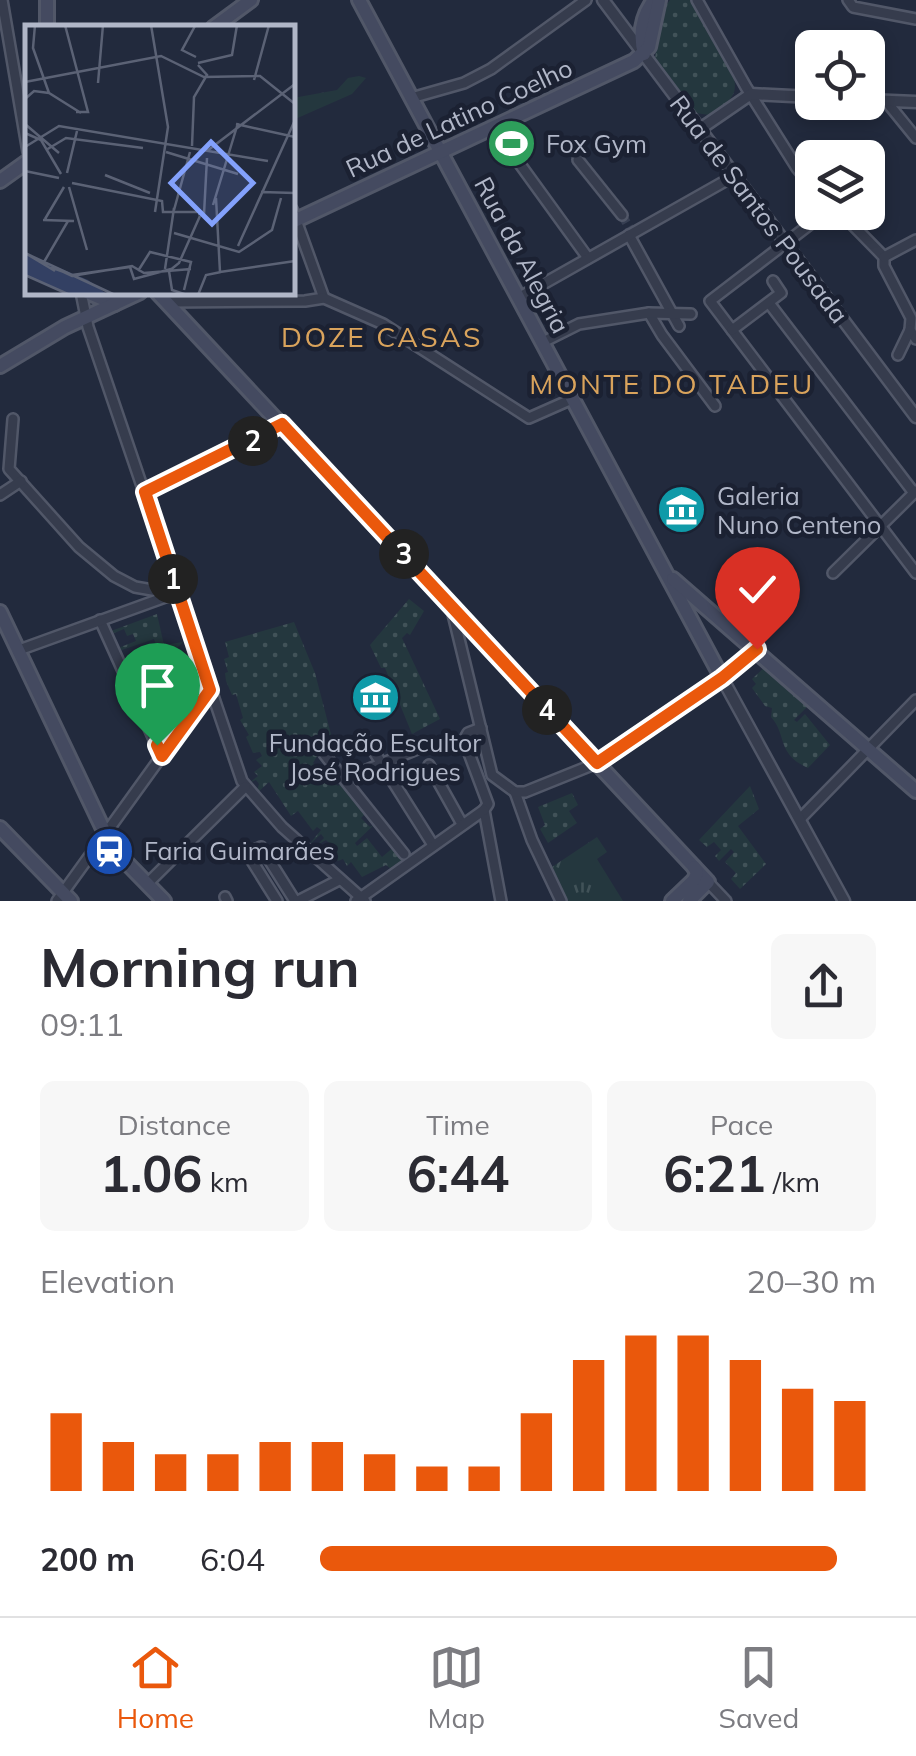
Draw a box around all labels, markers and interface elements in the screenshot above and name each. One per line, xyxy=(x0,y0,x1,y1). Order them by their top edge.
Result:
inset map xyxy=(25,25,295,295)
map controls xyxy=(795,30,885,230)
button: locate xyxy=(795,30,885,120)
street label: Rua de Latino Coelho xyxy=(341,51,577,184)
street label: Rua de Santos Pousada xyxy=(664,89,855,329)
sports icon: Fox Gym xyxy=(485,118,537,170)
place label: Fox Gym xyxy=(546,128,647,159)
button: layers xyxy=(795,140,885,230)
street label: Rua da Alegria xyxy=(468,171,577,338)
district label: DOZE CASAS xyxy=(281,319,483,354)
district label: MONTE DO TADEU xyxy=(529,366,815,401)
pin: 2 xyxy=(228,416,278,466)
text: 2 xyxy=(245,423,261,458)
place label: Galeria Nuno Centeno xyxy=(717,480,881,540)
museum icon: Galeria Nuno Centeno xyxy=(656,484,708,536)
pin: 3 xyxy=(379,529,429,579)
text: 3 xyxy=(396,536,412,571)
pin xyxy=(715,547,800,650)
pin: 1 xyxy=(148,554,198,604)
text: 1 xyxy=(165,561,181,596)
icon: check xyxy=(730,562,785,617)
pin xyxy=(115,643,200,746)
icon: arrive xyxy=(130,658,185,713)
museum icon: Fundação Escultor José Rodrigues xyxy=(349,671,401,723)
pin: 4 xyxy=(522,685,572,735)
text: 4 xyxy=(539,692,555,727)
place label: Fundação Escultor José Rodrigues xyxy=(269,727,481,787)
station icon: Faria Guimarães xyxy=(83,825,135,877)
place label: Faria Guimarães xyxy=(144,835,335,866)
text: Morning run xyxy=(40,932,360,1001)
button: share xyxy=(771,934,876,1039)
text: 09:11 xyxy=(40,1004,124,1044)
text: Distance xyxy=(118,1107,231,1142)
text: Time xyxy=(426,1107,490,1142)
text: Pace xyxy=(710,1107,773,1142)
text: 1.06 xyxy=(100,1142,202,1205)
text: 6:44 xyxy=(407,1142,509,1205)
text: 6:21 xyxy=(663,1142,766,1205)
text: km xyxy=(202,1164,249,1199)
text: /km xyxy=(766,1164,820,1199)
text: Elevation xyxy=(40,1261,175,1301)
text: 20–30 m xyxy=(747,1261,876,1301)
text: 200 m xyxy=(40,1539,135,1579)
text: 6:04 xyxy=(200,1539,265,1579)
tab: Home xyxy=(117,1640,194,1735)
tab: Map xyxy=(427,1640,485,1735)
tab: Saved xyxy=(718,1640,799,1735)

